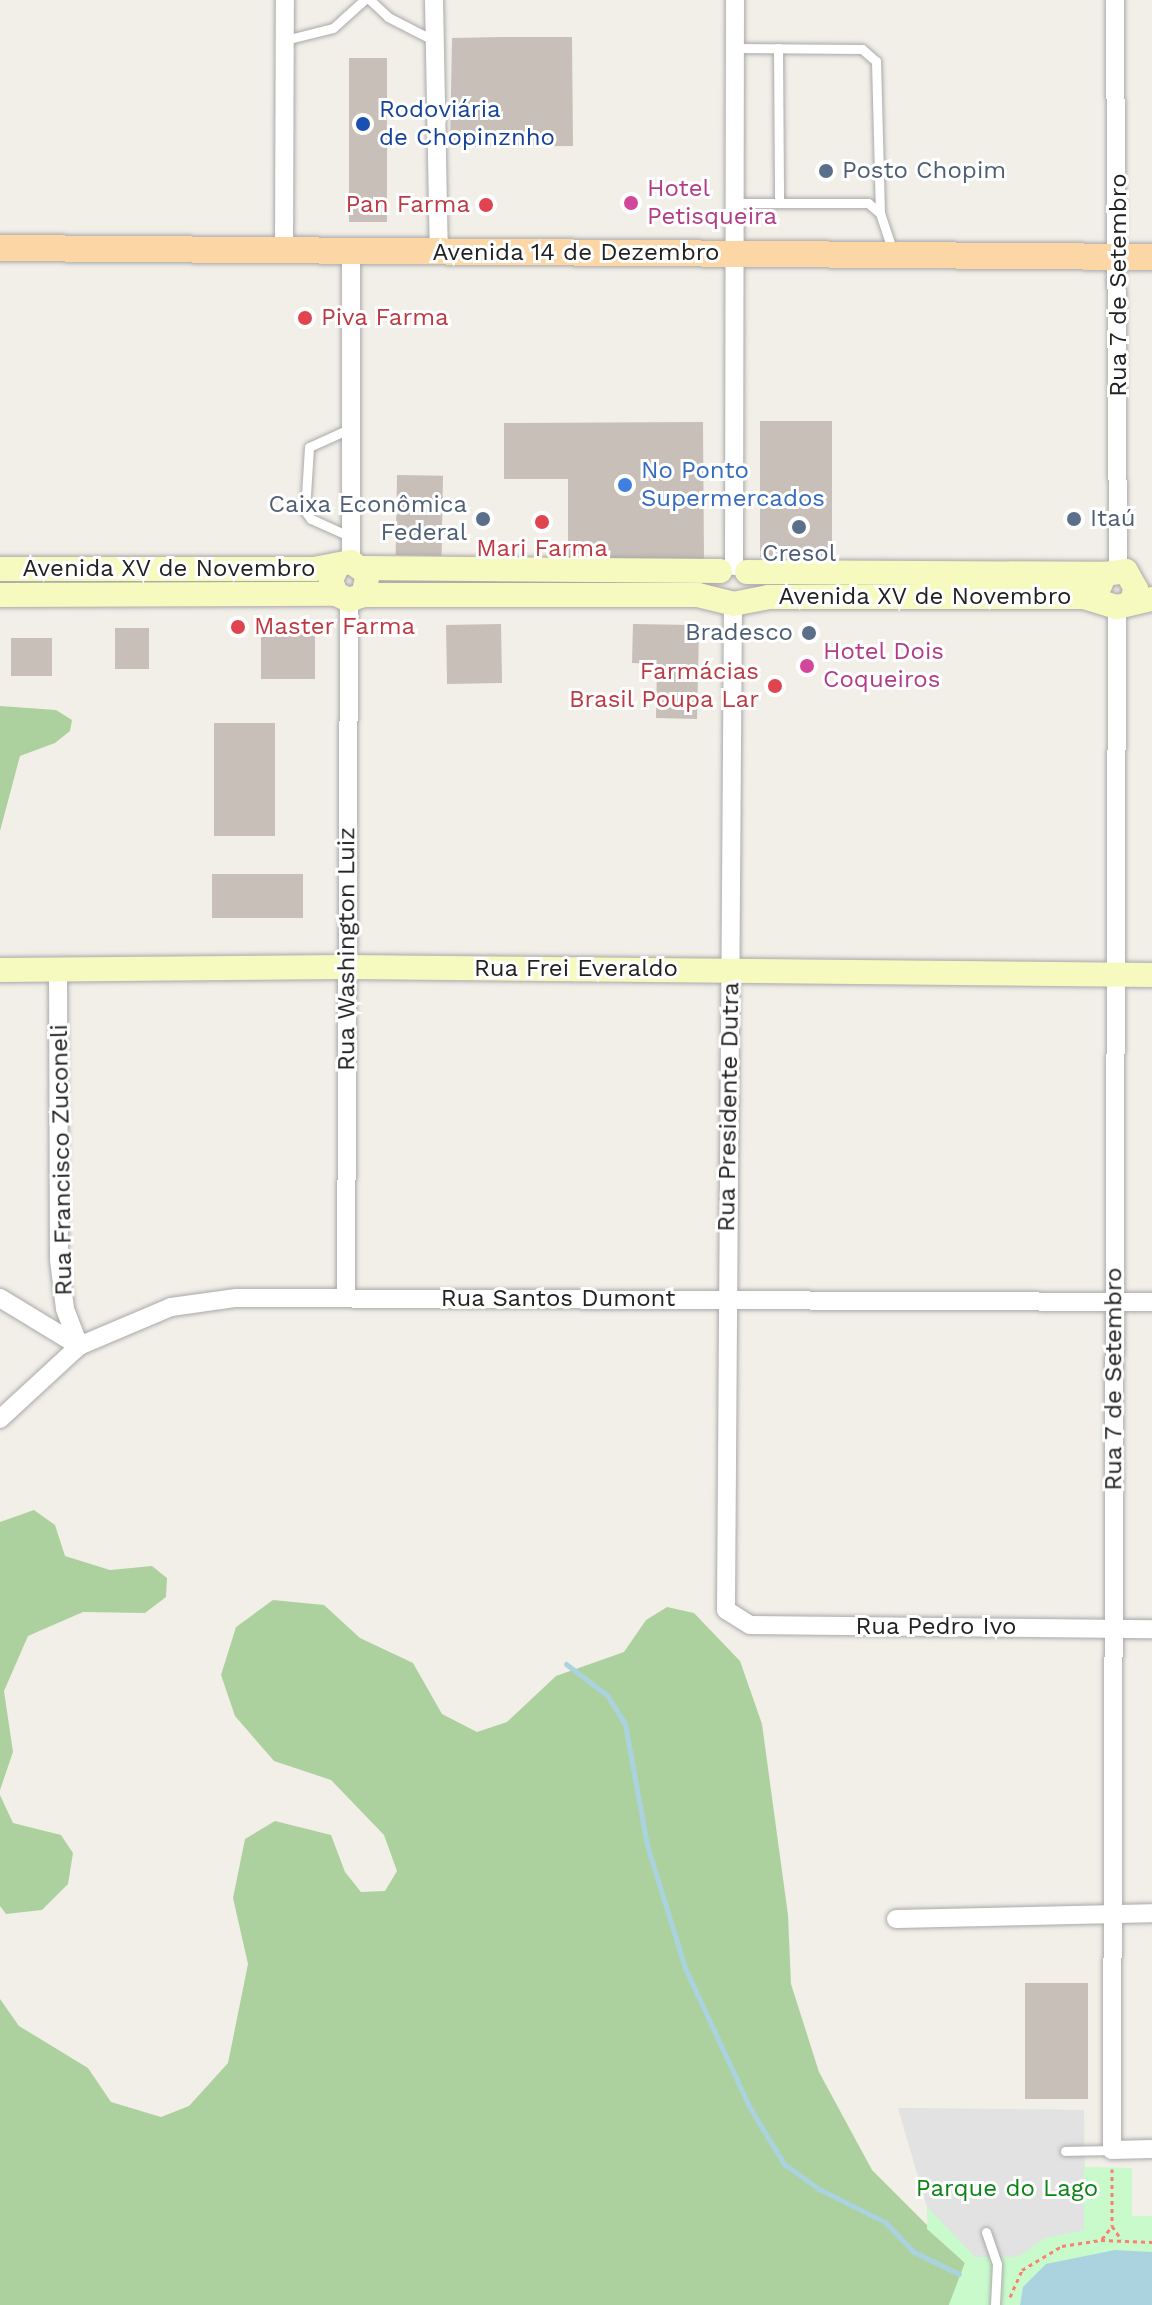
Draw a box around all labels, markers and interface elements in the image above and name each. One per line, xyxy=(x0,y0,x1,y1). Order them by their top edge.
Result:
place label: Rodoviária de Chopinznho xyxy=(379,96,555,152)
marker: Rodoviária de Chopinznho xyxy=(354,115,372,133)
place label: Posto Chopim xyxy=(842,157,1006,185)
marker: Posto Chopim xyxy=(817,162,835,180)
street label: Rua 7 de Setembro xyxy=(1105,172,1133,398)
place label: Hotel Petisqueira xyxy=(647,175,777,231)
place label: Pan Farma xyxy=(345,191,470,219)
marker: Hotel Petisqueira xyxy=(622,194,640,212)
marker: Pan Farma xyxy=(477,196,495,214)
street label: Avenida 14 de Dezembro xyxy=(432,239,720,267)
place label: Piva Farma xyxy=(321,304,449,332)
marker: Piva Farma xyxy=(296,309,314,327)
place label: No Ponto Supermercados xyxy=(641,457,825,513)
marker: No Ponto Supermercados xyxy=(616,476,634,494)
place label: Caixa Econômica Federal xyxy=(268,491,467,547)
place label: Itaú xyxy=(1090,505,1136,533)
marker: Caixa Econômica Federal xyxy=(474,510,492,528)
marker: Itaú xyxy=(1065,510,1083,528)
marker: Mari Farma xyxy=(533,513,551,531)
marker: Cresol xyxy=(790,518,808,536)
place label: Mari Farma xyxy=(476,535,608,563)
place label: Cresol xyxy=(762,540,836,568)
street label: Avenida XV de Novembro xyxy=(22,555,316,583)
street label: Avenida XV de Novembro xyxy=(778,583,1072,611)
place label: Master Farma xyxy=(254,613,416,641)
marker: Master Farma xyxy=(229,618,247,636)
place label: Bradesco xyxy=(685,619,793,647)
marker: Bradesco xyxy=(800,624,818,642)
place label: Hotel Dois Coqueiros xyxy=(823,638,945,694)
marker: Hotel Dois Coqueiros xyxy=(798,657,816,675)
place label: Farmácias Brasil Poupa Lar xyxy=(568,658,759,714)
marker: Farmácias Brasil Poupa Lar xyxy=(766,677,784,695)
street label: Rua Washington Luiz xyxy=(333,826,361,1072)
street label: Rua Frei Everaldo xyxy=(474,955,678,983)
street label: Rua Presidente Dutra xyxy=(712,982,746,1232)
street label: Rua Francisco Zuconeli xyxy=(45,1024,79,1296)
street label: Rua 7 de Setembro xyxy=(1100,1266,1128,1492)
street label: Rua Santos Dumont xyxy=(440,1285,676,1313)
street label: Rua Pedro Ivo xyxy=(855,1613,1017,1641)
park label: Parque do Lago xyxy=(916,2175,1098,2203)

